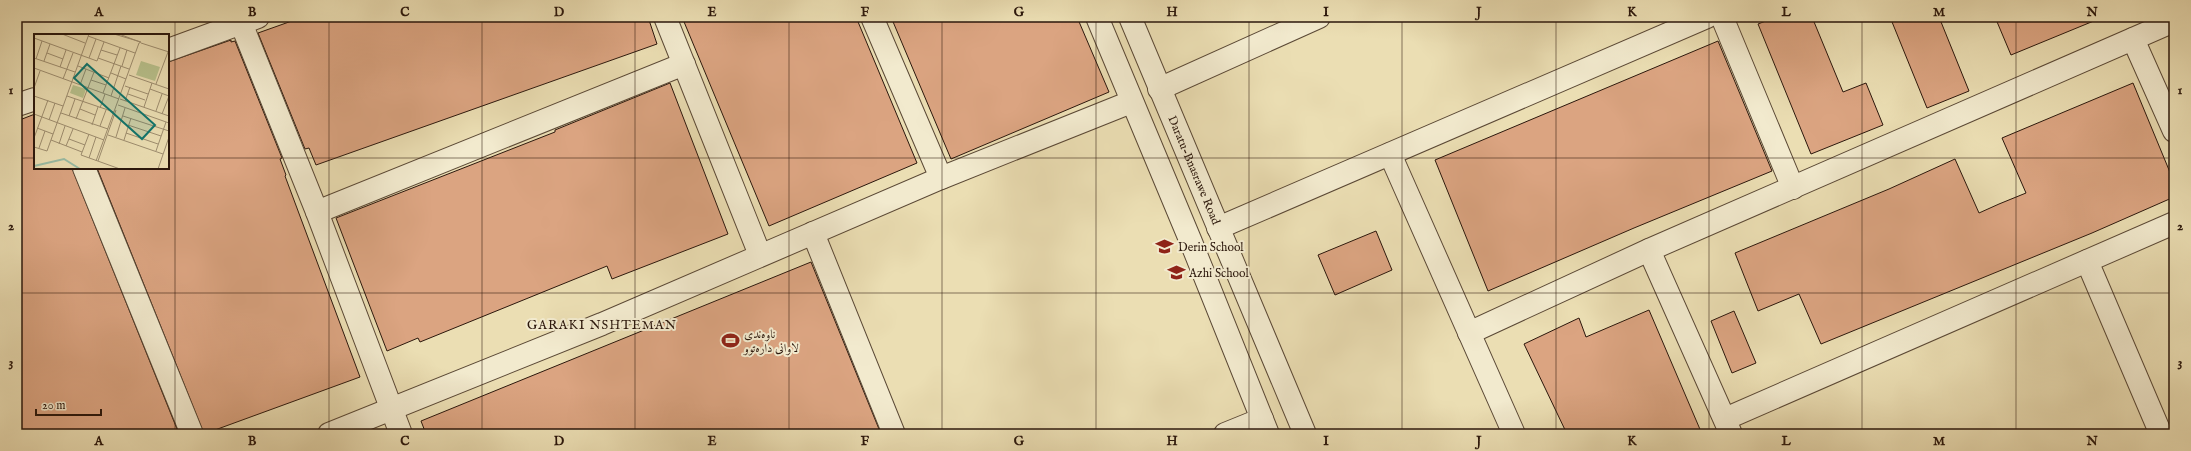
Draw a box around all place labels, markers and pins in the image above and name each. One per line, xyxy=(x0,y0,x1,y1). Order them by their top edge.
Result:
school or university icon: Derin School xyxy=(1155,237,1175,257)
place label: Derin School xyxy=(1178,240,1244,255)
school or university icon: Azhi School xyxy=(1166,263,1186,283)
place label: Azhi School xyxy=(1188,266,1249,281)
place label: ناوەندی لاوانی دارەتوو xyxy=(742,327,799,356)
sports icon: ناوەندی لاوانی دارەتوو xyxy=(721,331,741,351)

